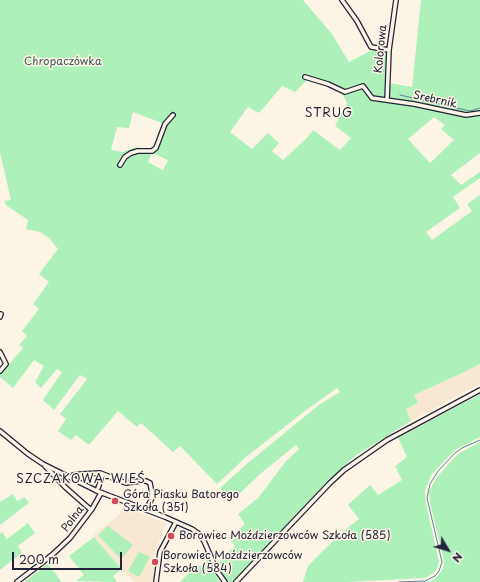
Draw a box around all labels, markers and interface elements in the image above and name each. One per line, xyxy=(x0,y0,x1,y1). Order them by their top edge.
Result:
street label: Kolorowa xyxy=(372,24,390,74)
park label: Chropaczówka xyxy=(24,55,102,69)
street label: Srebrnik xyxy=(412,89,458,111)
district label: STRUG xyxy=(304,107,354,121)
district label: SZCZAKOWA-WIEŚ xyxy=(16,473,146,487)
place label: Góra Piasku Batorego Szkoła (351) xyxy=(123,488,239,514)
marker: Góra Piasku Batorego Szkoła (351) xyxy=(110,496,120,506)
street label: Polna xyxy=(59,503,87,535)
place label: Borowiec Moździerzowców Szkoła (585) xyxy=(179,529,390,543)
north arrow xyxy=(428,530,468,570)
marker: Borowiec Moździerzowców Szkoła (585) xyxy=(166,531,176,541)
scale bar xyxy=(14,544,124,570)
place label: Borowiec Moździerzowców Szkoła (584) xyxy=(163,549,302,575)
text: N xyxy=(448,549,467,566)
text: 200 m xyxy=(19,550,59,568)
marker: Borowiec Moździerzowców Szkoła (584) xyxy=(150,557,160,567)

